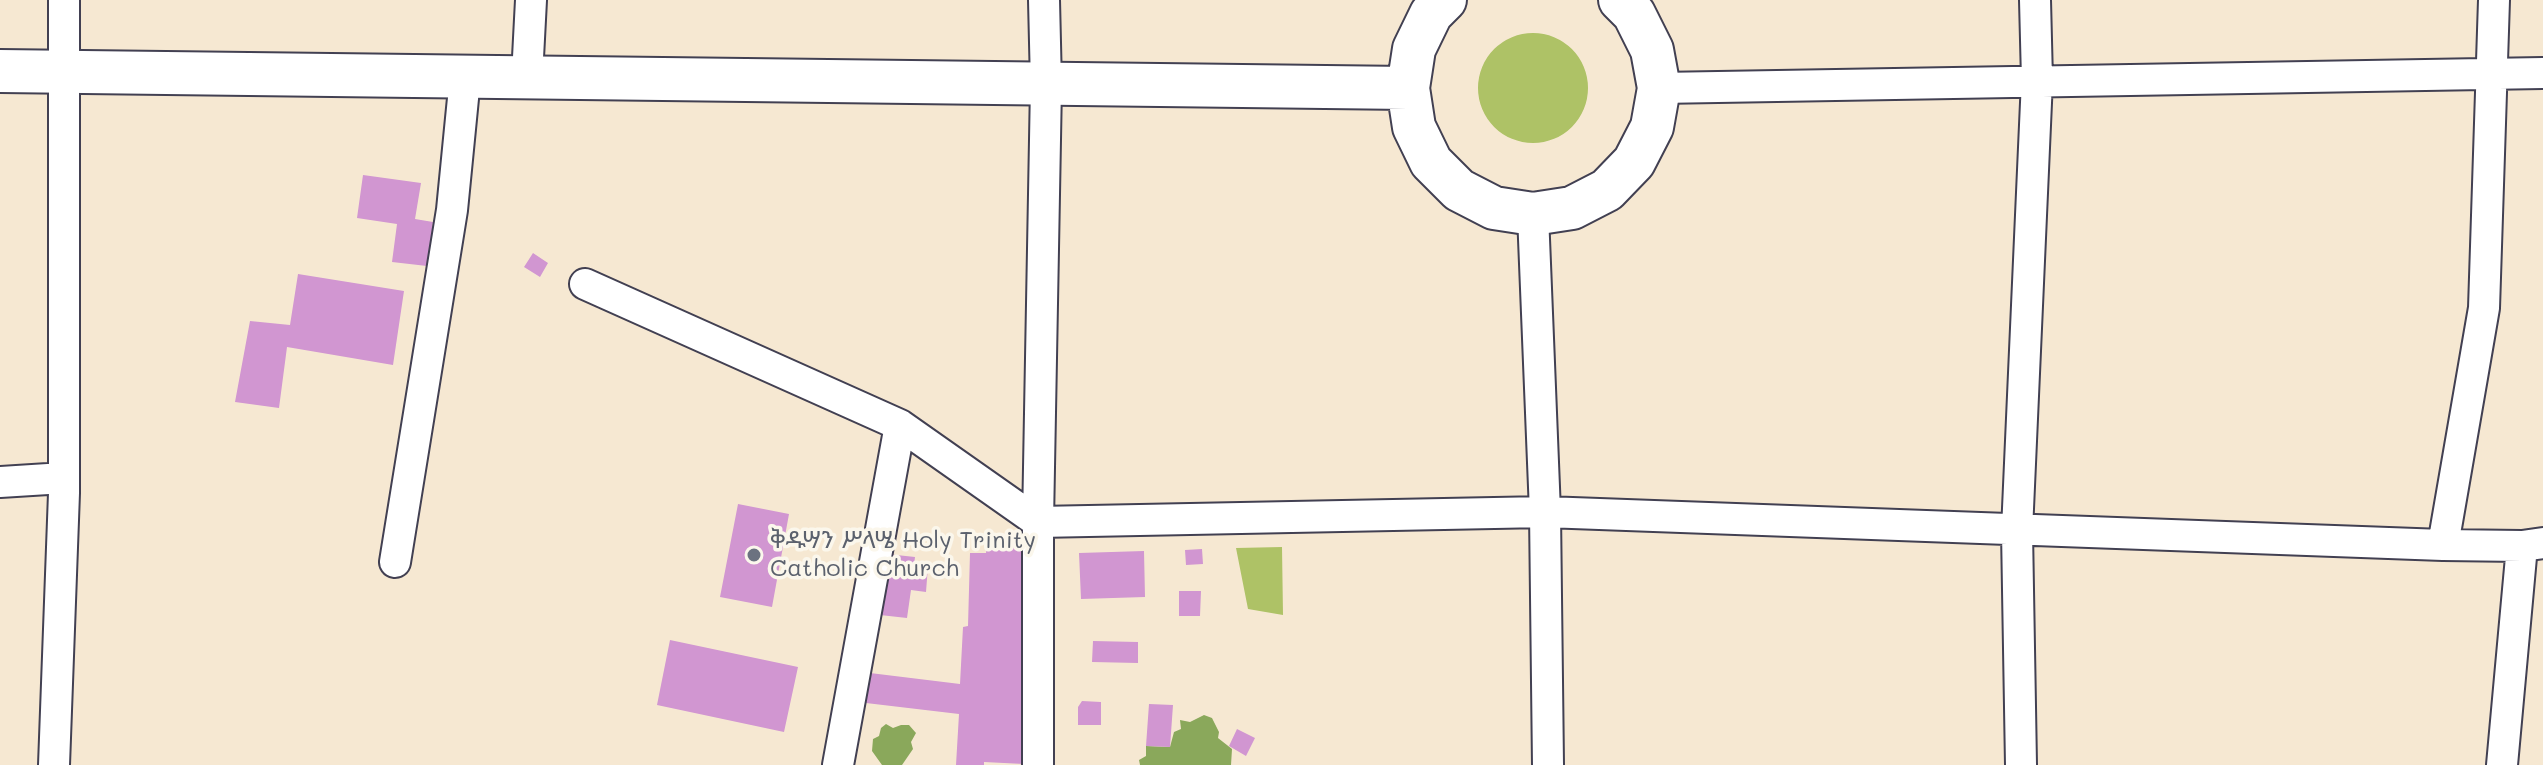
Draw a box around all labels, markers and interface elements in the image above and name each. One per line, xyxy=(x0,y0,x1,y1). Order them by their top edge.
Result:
place label: ቅዱሣን ሥላሤ Holy Trinity Catholic Church xyxy=(770,527,1036,583)
marker: ቅዱሣን ሥላሤ Holy Trinity Catholic Church xyxy=(745,546,763,564)

